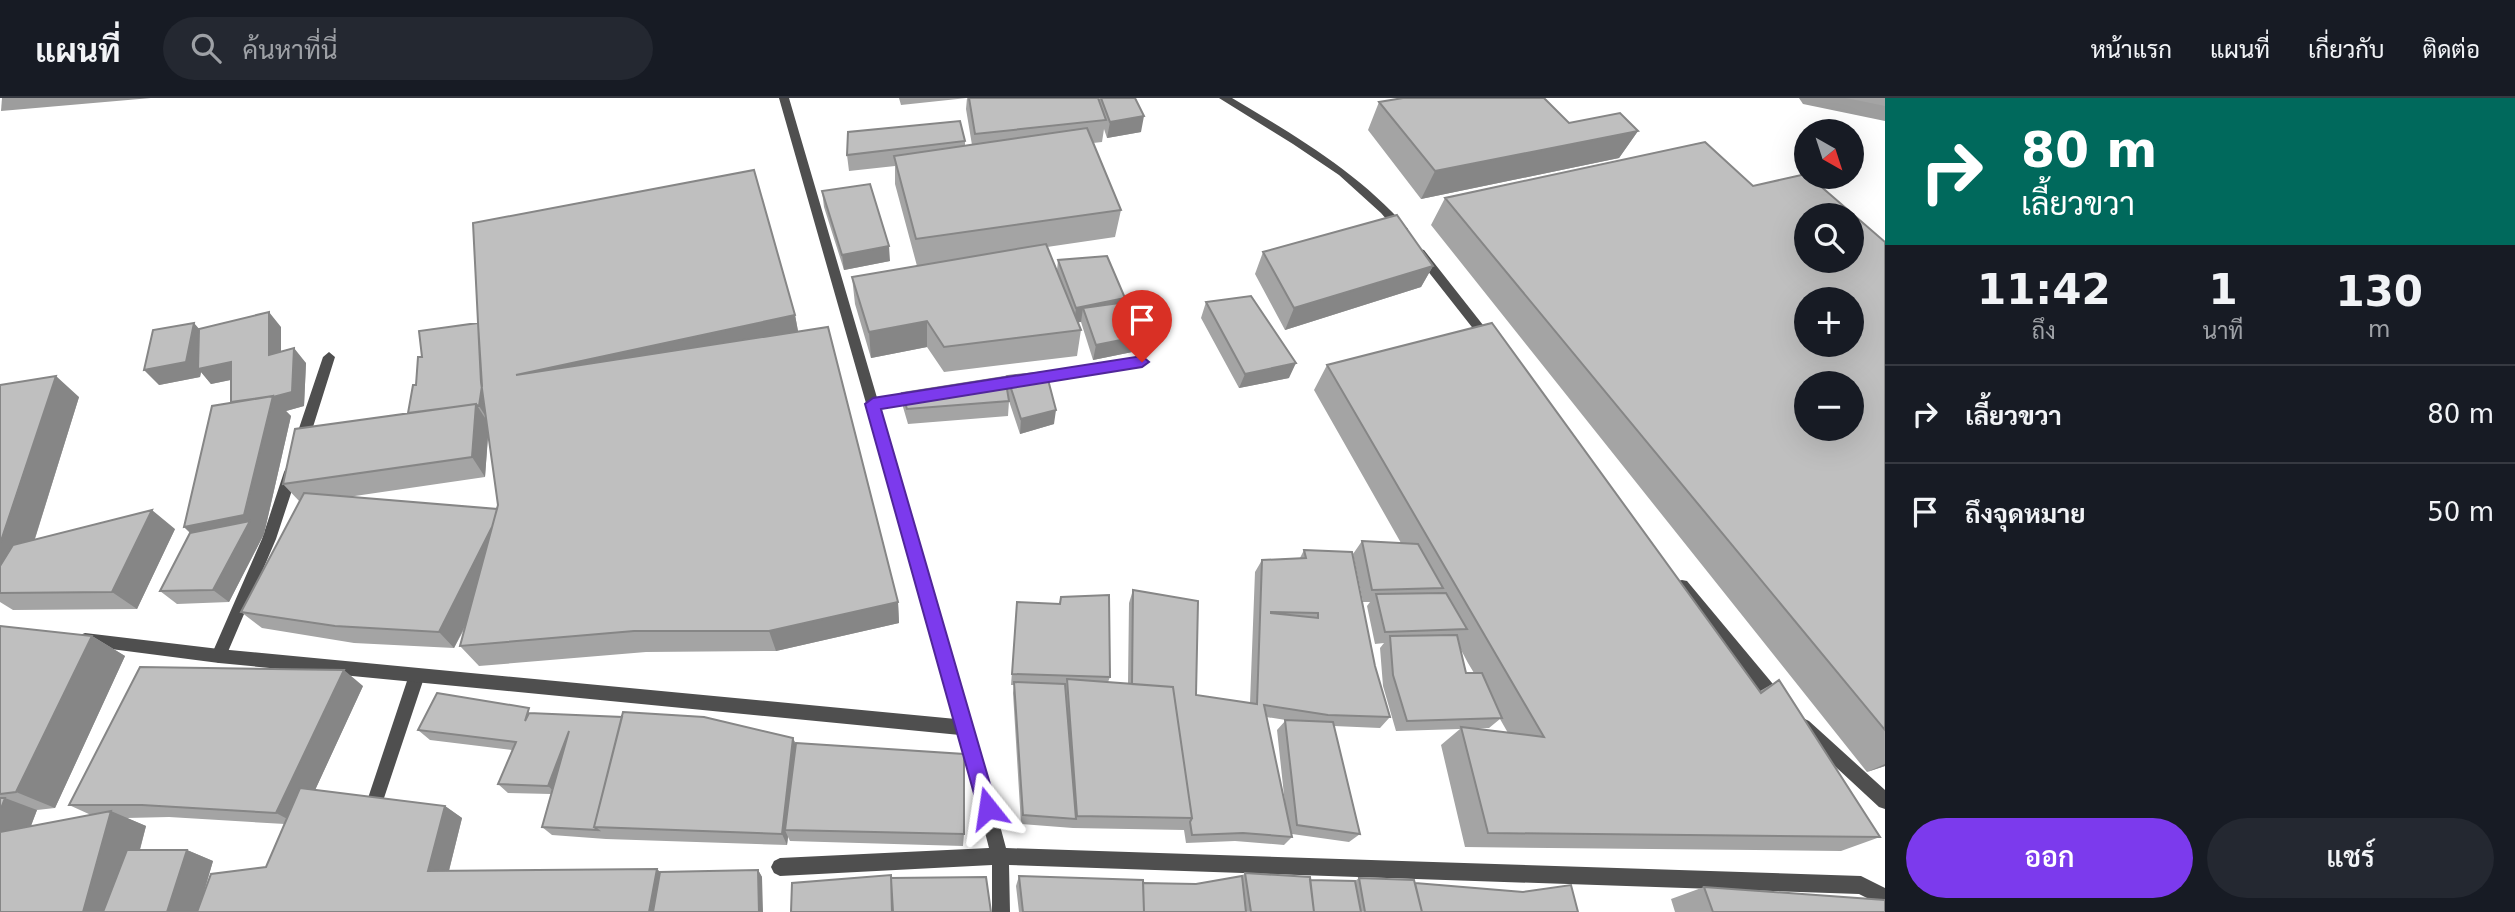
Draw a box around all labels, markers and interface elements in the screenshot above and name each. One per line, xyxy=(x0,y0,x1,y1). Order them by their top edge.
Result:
search box xyxy=(163,17,653,80)
icon: search xyxy=(187,29,225,67)
text: แผนที่ xyxy=(35,31,121,70)
text: ค้นหาที่นี่ xyxy=(243,35,338,65)
text: หน้าแรก xyxy=(2091,36,2172,64)
text: แผนที่ xyxy=(2210,36,2270,64)
text: เกี่ยวกับ xyxy=(2308,36,2385,64)
text: ติดต่อ xyxy=(2423,36,2480,64)
north arrow xyxy=(1794,119,1864,189)
map controls xyxy=(1794,119,1864,441)
text: 80 m xyxy=(2021,122,2157,179)
icon: right xyxy=(1906,126,1997,217)
text: เลี้ยวขวา xyxy=(2021,185,2135,223)
button: search xyxy=(1794,203,1864,273)
text: 11:42 xyxy=(1977,265,2111,314)
text: 1 xyxy=(2208,265,2238,314)
text: 130 xyxy=(2335,267,2423,316)
button: + xyxy=(1794,287,1864,357)
pin xyxy=(1112,290,1172,362)
icon: arrive xyxy=(1123,301,1161,339)
text: m xyxy=(2368,316,2390,342)
text: ถึง xyxy=(2032,318,2056,344)
text: นาที xyxy=(2203,318,2243,344)
button: − xyxy=(1794,371,1864,441)
icon: right xyxy=(1906,395,1944,433)
text: 80 m xyxy=(2427,399,2494,429)
text: เลี้ยวขวา xyxy=(1965,401,2062,431)
icon: arrive xyxy=(1906,493,1944,531)
text: 50 m xyxy=(2427,497,2494,527)
text: ถึงจุดหมาย xyxy=(1965,499,2086,529)
position arrow xyxy=(951,771,1025,845)
button: ออก xyxy=(1906,818,2193,898)
button: แชร์ xyxy=(2207,818,2494,898)

